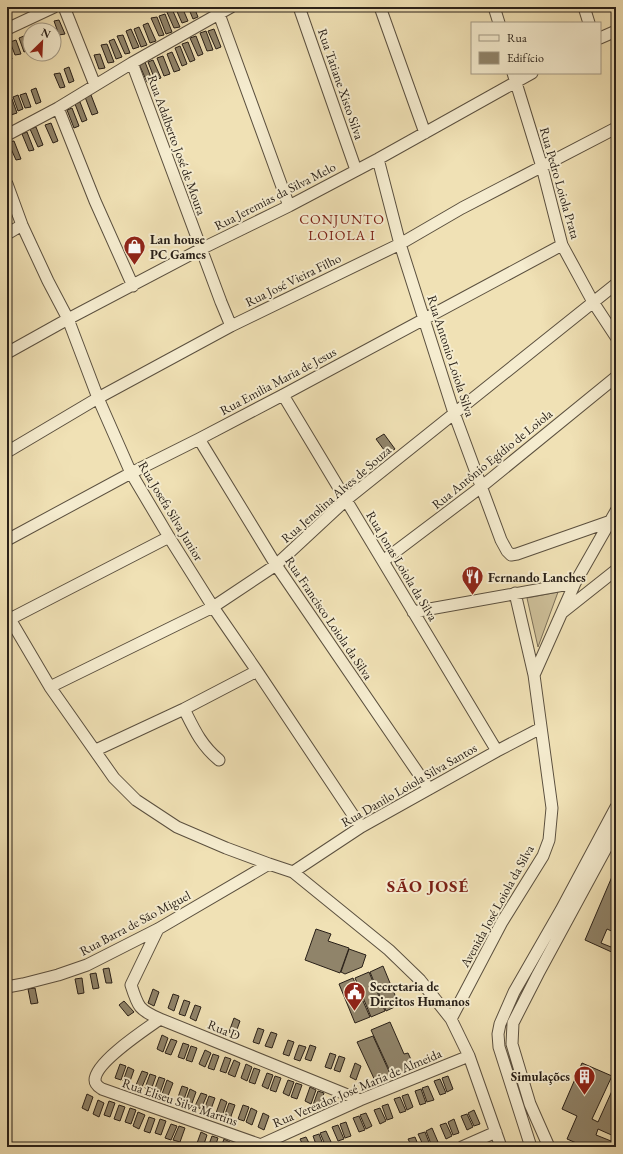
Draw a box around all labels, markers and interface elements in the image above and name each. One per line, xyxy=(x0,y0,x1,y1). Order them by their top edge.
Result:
north arrow xyxy=(22,22,62,62)
legend xyxy=(471,22,601,74)
text: N xyxy=(39,25,53,41)
street label: Rua Tatiane Xisto Silva xyxy=(314,26,368,142)
text: Rua xyxy=(507,30,527,46)
text: Edifício xyxy=(507,50,544,66)
street label: Rua Adalberto José de Moura xyxy=(144,72,211,218)
street label: Rua Pedro Loiola Prata xyxy=(536,125,584,242)
street label: Rua Jeremias da Silva Melo xyxy=(211,158,339,234)
district label: CONJUNTO LOIOLA I xyxy=(299,210,385,244)
place label: Lan house PC Games xyxy=(150,231,206,263)
shop icon: Lan house PC Games xyxy=(122,233,148,266)
street label: Rua José Vieira Filho xyxy=(242,249,344,311)
street label: Rua Antonio Loiola Silva xyxy=(423,293,479,420)
street label: Rua Emilia Maria de Jesus xyxy=(217,343,339,419)
street label: Rua Antônio Egídio de Loiola xyxy=(428,405,556,513)
street label: Rua Jenolina Alves de Souza xyxy=(277,441,395,546)
street label: Rua Josefa Silva Junior xyxy=(135,458,208,565)
street label: Rua Jonas Loiola da Silva xyxy=(362,508,442,625)
street label: Rua Francisco Loiola da Silva xyxy=(281,553,377,684)
restaurant icon: Fernando Lanches xyxy=(459,564,485,597)
place label: Fernando Lanches xyxy=(488,569,586,586)
street label: Rua Danilo Loiola Silva Santos xyxy=(338,739,480,831)
street label: Avenida José Loiola da Silva xyxy=(456,841,538,971)
district label: SÃO JOSÉ xyxy=(387,875,469,897)
street label: Rua Barra de São Miguel xyxy=(77,887,193,959)
place label: Secretaria de Direitos Humanos xyxy=(370,978,470,1010)
public building icon: Secretaria de Direitos Humanos xyxy=(342,980,368,1013)
street label: Rua D xyxy=(205,1016,243,1044)
street label: Rua Vereador José Maria de Almeida xyxy=(270,1044,445,1131)
building icon: Simulações xyxy=(572,1063,598,1096)
place label: Simulações xyxy=(511,1068,570,1085)
street label: Rua Eliseu Silva Martins xyxy=(120,1074,240,1130)

